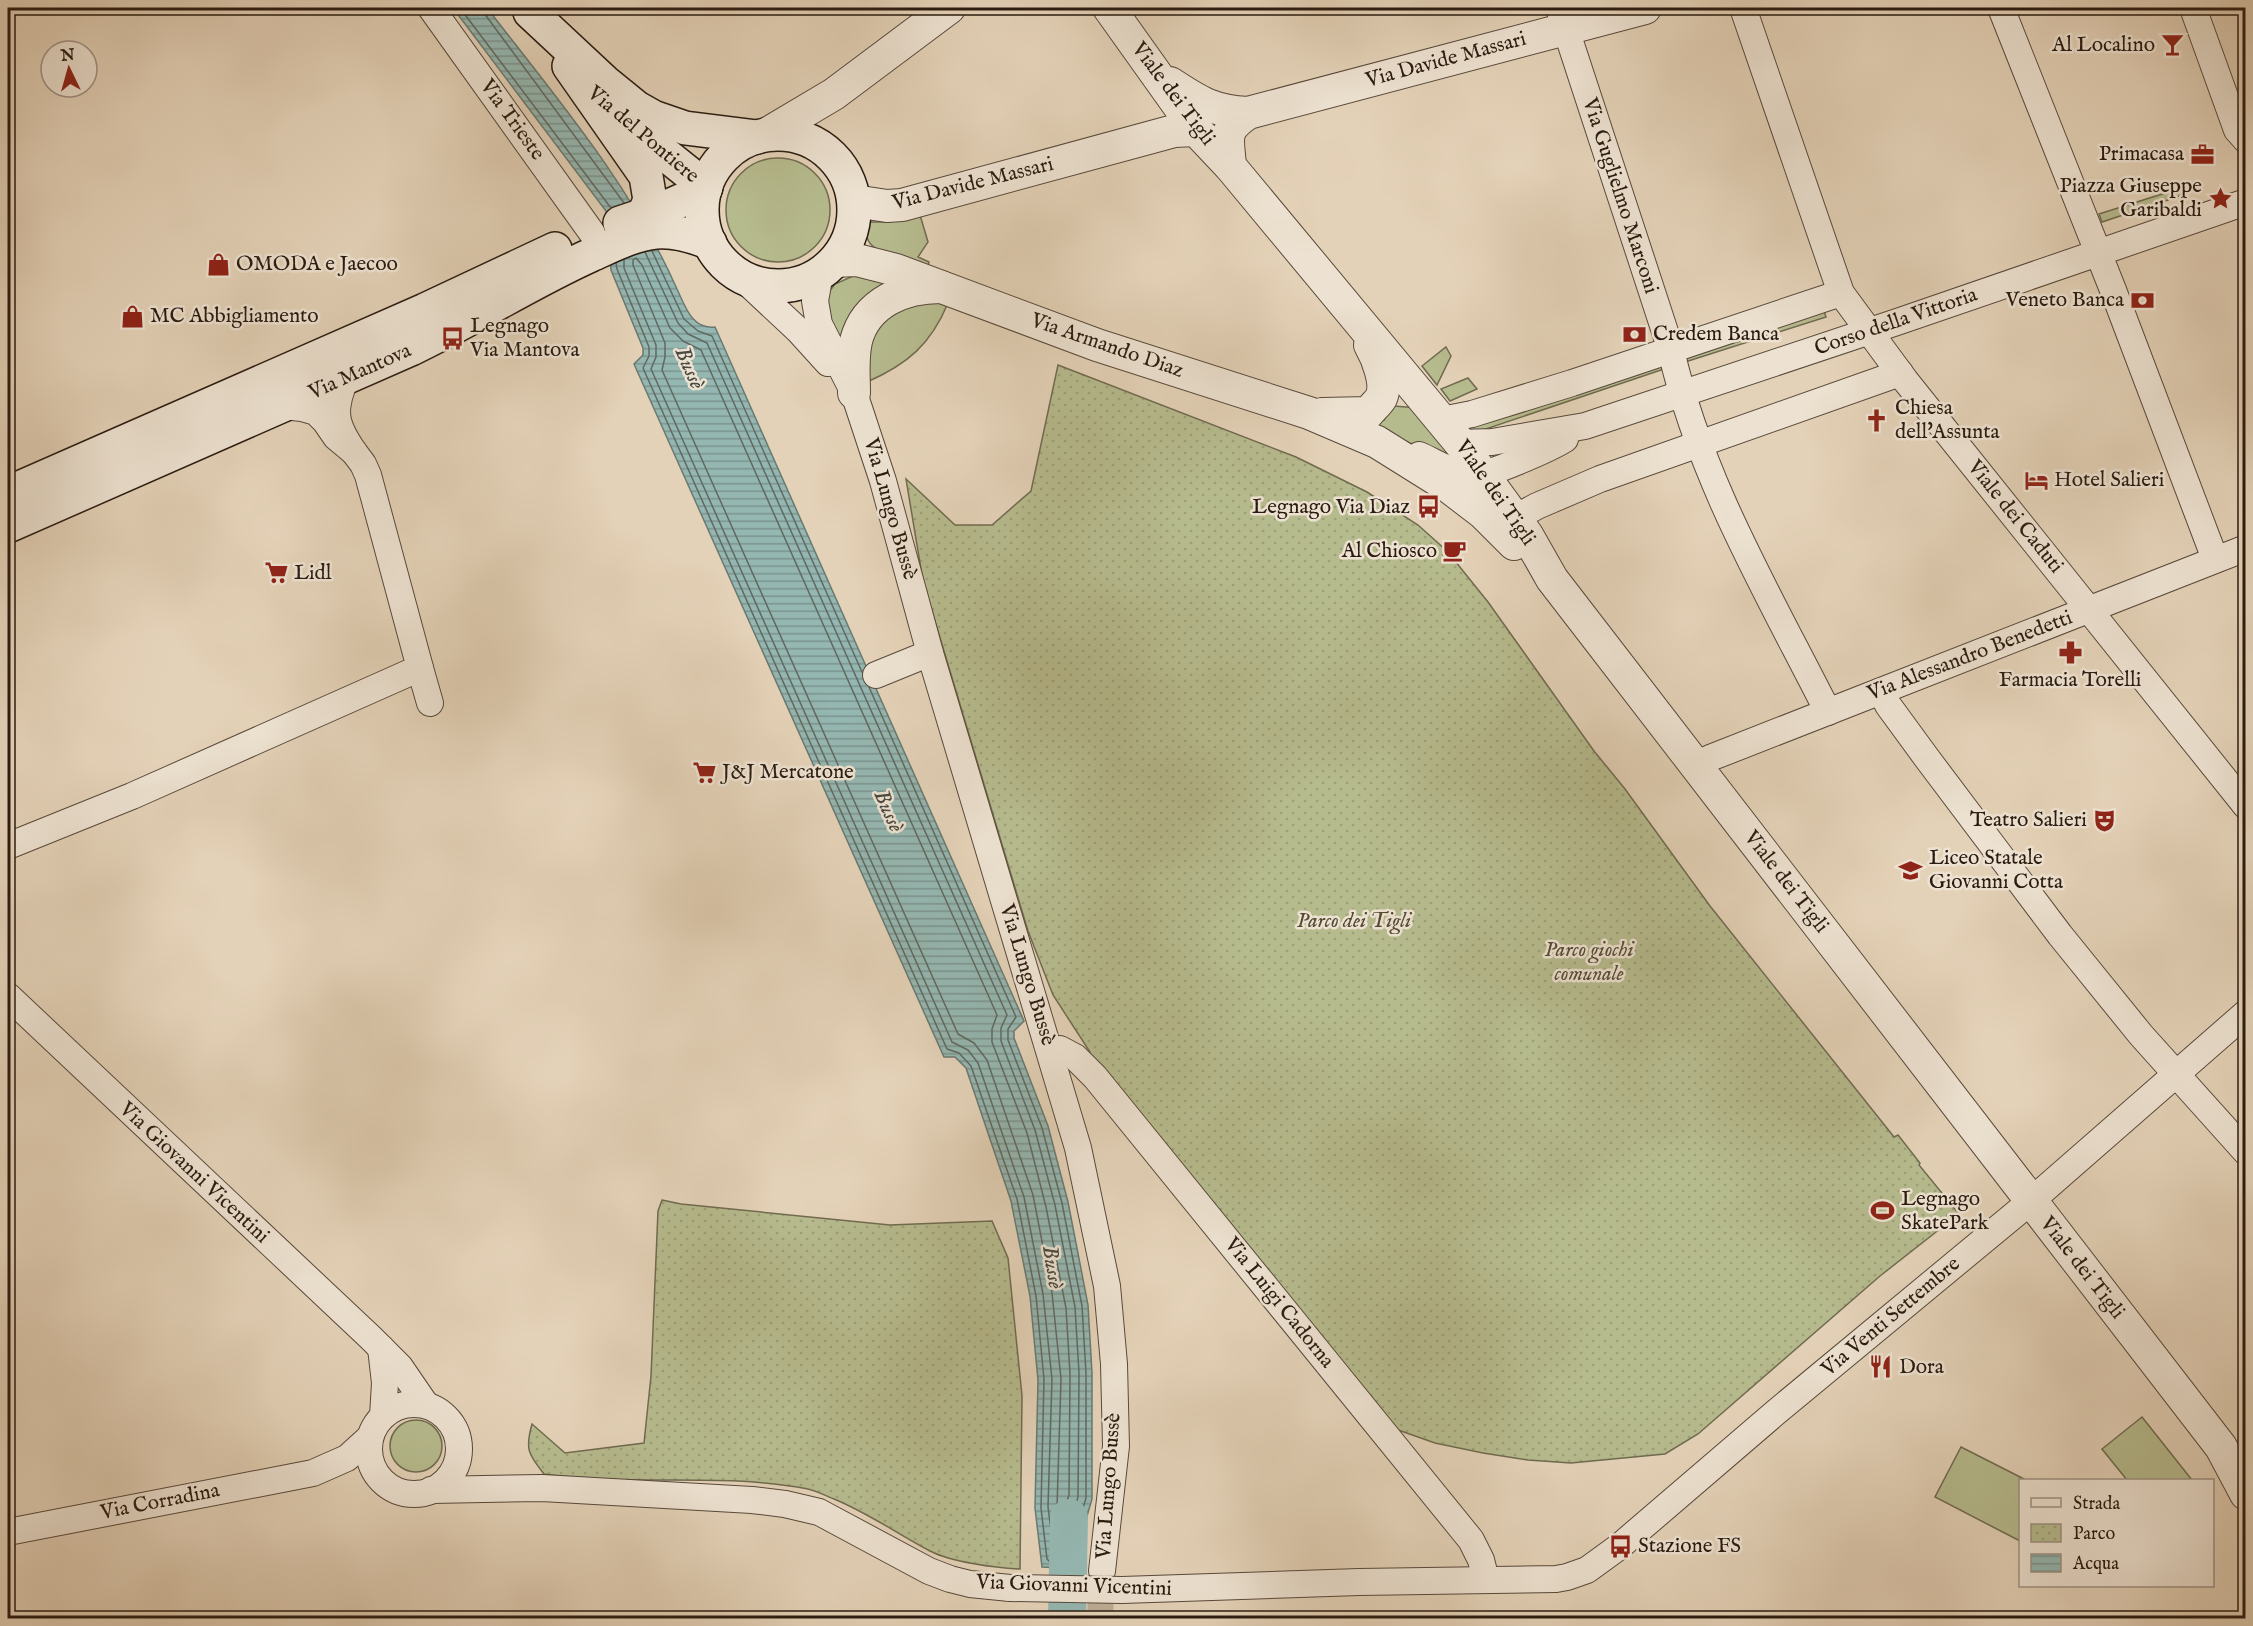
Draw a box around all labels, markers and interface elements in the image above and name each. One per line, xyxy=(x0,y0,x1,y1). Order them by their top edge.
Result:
street label: Via Davide Massari xyxy=(1362,26,1529,95)
place label: Al Localino xyxy=(2051,32,2155,59)
bar icon: Al Localino xyxy=(2160,32,2186,58)
street label: Viale dei Tigli xyxy=(1125,36,1221,151)
north arrow xyxy=(39,39,99,99)
text: N xyxy=(59,45,76,67)
street label: Via Trieste xyxy=(473,73,551,166)
street label: Via del Pontiere xyxy=(581,80,705,190)
street label: Via Guglielmo Marconi xyxy=(1575,94,1664,297)
place label: Primacasa xyxy=(2099,141,2185,168)
office icon: Primacasa xyxy=(2189,141,2215,167)
street label: Via Davide Massari xyxy=(889,151,1056,217)
place label: Piazza Giuseppe Garibaldi xyxy=(2060,173,2202,224)
place icon: Piazza Giuseppe Garibaldi xyxy=(2207,185,2233,211)
shop icon: OMODA e Jaecoo xyxy=(205,251,231,277)
place label: OMODA e Jaecoo xyxy=(236,251,398,278)
street label: Corso della Vittoria xyxy=(1811,281,1982,363)
place label: Veneto Banca xyxy=(2005,287,2125,314)
bank icon: Veneto Banca xyxy=(2129,287,2155,313)
shop icon: MC Abbigliamento xyxy=(119,303,145,329)
place label: MC Abbigliamento xyxy=(150,303,319,330)
street label: Via Armando Diaz xyxy=(1026,307,1187,385)
place label: Legnago Via Mantova xyxy=(469,313,580,364)
bank icon: Credem Banca xyxy=(1622,321,1648,347)
place label: Credem Banca xyxy=(1653,321,1780,348)
bus stop icon: Legnago Via Mantova xyxy=(439,325,465,351)
street label: Via Mantova xyxy=(304,337,416,407)
water label: Bussè xyxy=(667,342,711,394)
place label: Chiesa dell'Assunta xyxy=(1895,395,2000,446)
church icon: Chiesa dell'Assunta xyxy=(1864,407,1890,433)
street label: Via Lungo Bussè xyxy=(857,434,923,583)
street label: Viale dei Tigli xyxy=(1448,434,1541,551)
street label: Viale dei Caduti xyxy=(1960,454,2069,579)
hotel icon: Hotel Salieri xyxy=(2023,467,2049,493)
place label: Hotel Salieri xyxy=(2054,467,2164,494)
place label: Legnago Via Diaz xyxy=(1252,494,1410,521)
bus stop icon: Legnago Via Diaz xyxy=(1415,494,1441,520)
place label: Al Chiosco xyxy=(1341,538,1437,565)
cafe icon: Al Chiosco xyxy=(1442,538,1468,564)
supermarket icon: Lidl xyxy=(263,560,289,586)
place label: Lidl xyxy=(294,560,332,587)
street label: Via Alessandro Benedetti xyxy=(1863,604,2076,708)
pharmacy icon: Farmacia Torelli xyxy=(2057,639,2083,665)
place label: Farmacia Torelli xyxy=(1999,667,2141,694)
supermarket icon: J&J Mercatone xyxy=(691,759,717,785)
place label: J&J Mercatone xyxy=(720,759,854,786)
water label: Bussè xyxy=(866,785,910,837)
place label: Teatro Salieri xyxy=(1970,807,2087,834)
theatre icon: Teatro Salieri xyxy=(2092,807,2118,833)
street label: Viale dei Tigli xyxy=(1737,824,1835,939)
place label: Liceo Statale Giovanni Cotta xyxy=(1929,845,2064,896)
school or university icon: Liceo Statale Giovanni Cotta xyxy=(1898,857,1924,883)
street label: Via Lungo Bussè xyxy=(992,900,1061,1049)
park label: Parco dei Tigli xyxy=(1297,908,1413,935)
park label: Parco giochi comunale xyxy=(1544,937,1635,988)
street label: Via Giovanni Vicentini xyxy=(112,1096,275,1250)
place label: Legnago SkatePark xyxy=(1901,1186,1990,1237)
sports icon: Legnago SkatePark xyxy=(1870,1198,1896,1224)
street label: Viale dei Tigli xyxy=(2033,1210,2131,1325)
street label: Via Luigi Cadorna xyxy=(1217,1231,1341,1375)
water label: Bussè xyxy=(1035,1243,1069,1291)
street label: Via Venti Settembre xyxy=(1815,1251,1966,1384)
restaurant icon: Dora xyxy=(1868,1354,1894,1380)
place label: Dora xyxy=(1899,1354,1945,1381)
street label: Via Lungo Bussè xyxy=(1090,1412,1128,1561)
street label: Via Corradina xyxy=(97,1477,223,1527)
legend xyxy=(2019,1479,2214,1587)
text: Strada xyxy=(2073,1493,2120,1516)
text: Parco xyxy=(2073,1523,2115,1546)
bus stop icon: Stazione FS xyxy=(1607,1533,1633,1559)
place label: Stazione FS xyxy=(1638,1533,1741,1560)
text: Acqua xyxy=(2072,1553,2119,1576)
street label: Via Giovanni Vicentini xyxy=(975,1569,1172,1603)

